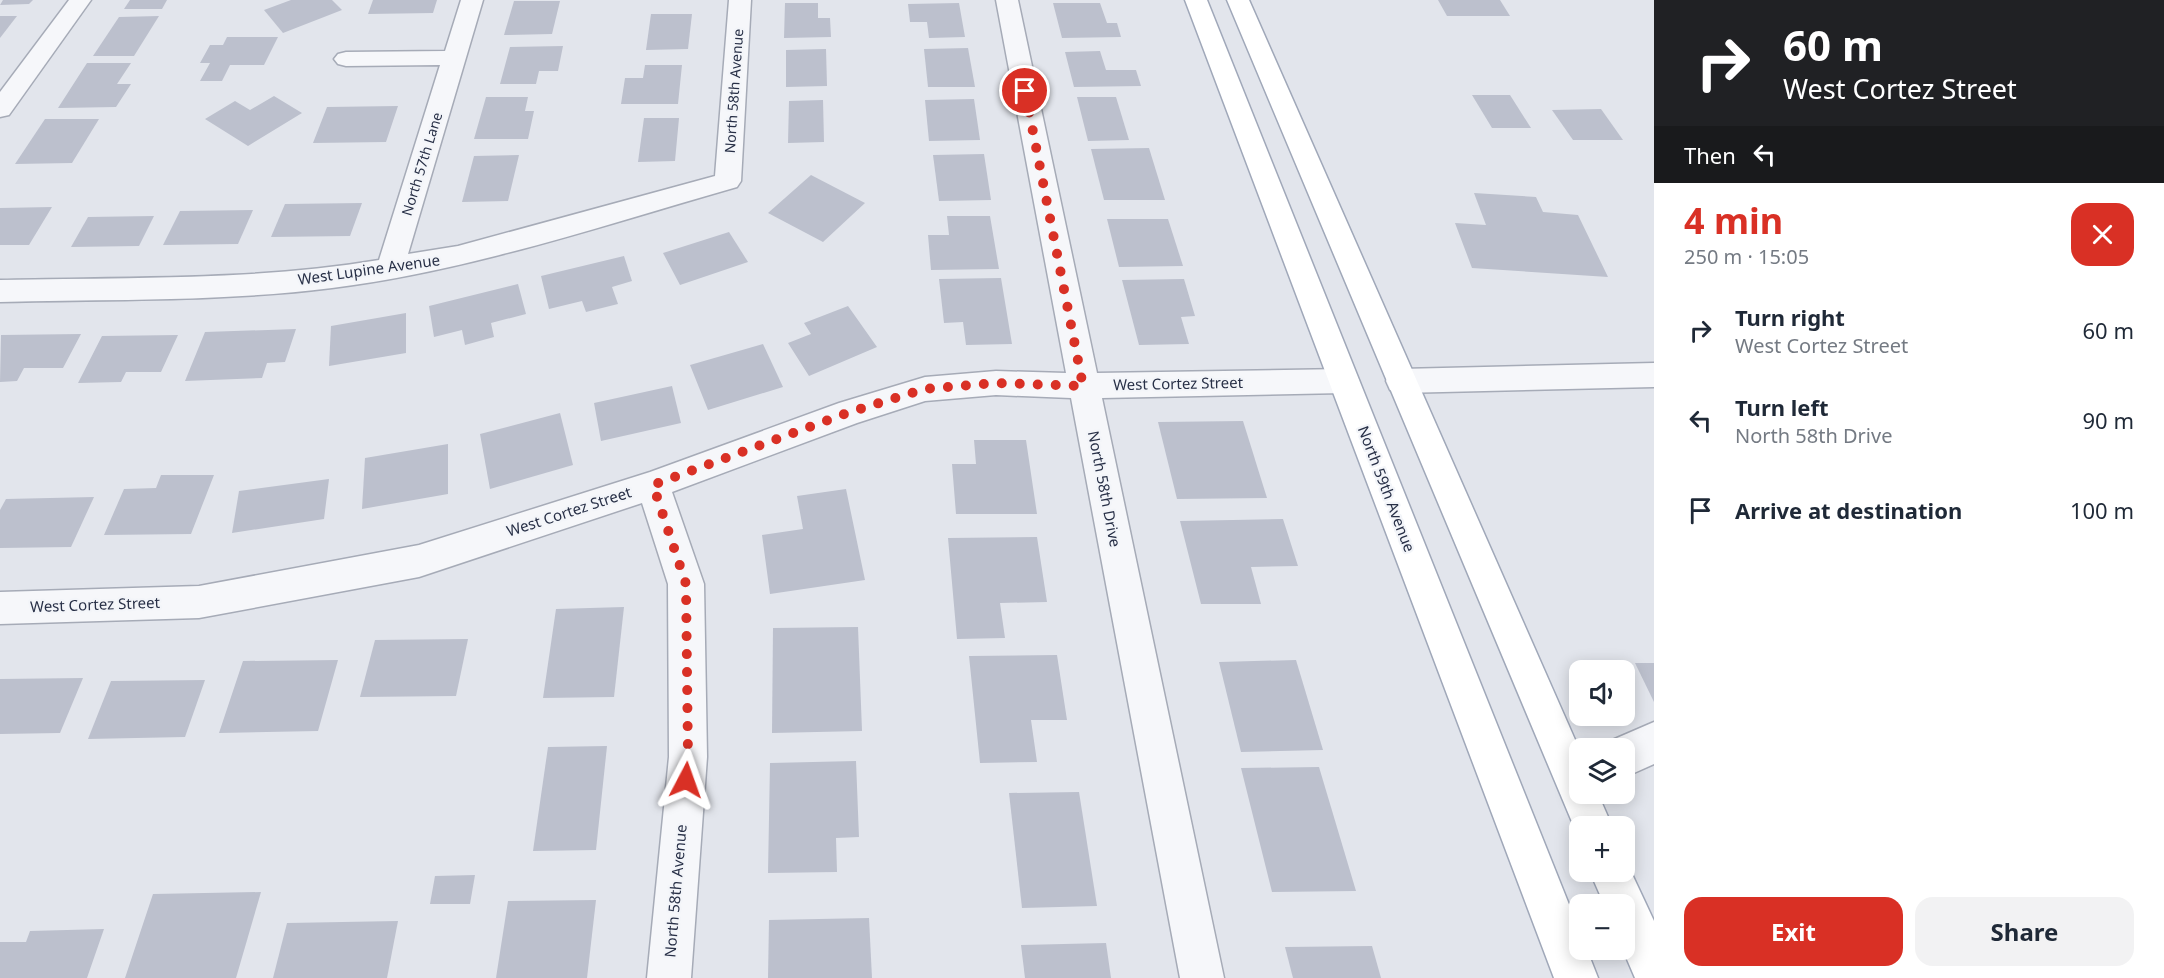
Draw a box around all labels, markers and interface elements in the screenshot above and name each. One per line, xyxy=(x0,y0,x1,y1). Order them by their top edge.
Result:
text: 60 m xyxy=(1783,16,1883,73)
icon: right xyxy=(1684,24,1762,102)
street label: North 58th Avenue xyxy=(720,28,747,154)
pin xyxy=(999,65,1050,116)
text: West Cortez Street xyxy=(1783,70,2017,107)
icon: arrive xyxy=(1008,74,1041,107)
street label: North 57th Lane xyxy=(397,110,446,218)
icon: left xyxy=(1748,138,1781,171)
text: Then xyxy=(1684,140,1736,170)
text: 4 min xyxy=(1684,196,1783,245)
button: close xyxy=(2071,203,2134,266)
text: 250 m · 15:05 xyxy=(1684,243,1809,270)
street label: West Lupine Avenue xyxy=(297,249,441,289)
text: Turn right xyxy=(1735,302,1845,332)
icon: right xyxy=(1684,314,1717,347)
text: 60 m xyxy=(2083,315,2134,345)
text: West Cortez Street xyxy=(1735,332,1908,359)
street label: West Cortez Street xyxy=(1113,372,1244,394)
text: Turn left xyxy=(1735,392,1829,422)
icon: left xyxy=(1684,404,1717,437)
text: 90 m xyxy=(2083,405,2134,435)
text: North 58th Drive xyxy=(1735,422,1892,449)
street label: North 59th Avenue xyxy=(1354,423,1420,555)
street label: North 58th Drive xyxy=(1084,429,1126,549)
street label: West Cortez Street xyxy=(504,481,634,541)
icon: arrive xyxy=(1684,494,1717,527)
text: Arrive at destination xyxy=(1735,495,1962,525)
text: 100 m xyxy=(2070,495,2134,525)
street label: West Cortez Street xyxy=(30,592,161,616)
map controls xyxy=(1569,660,1635,960)
button: sound xyxy=(1569,660,1635,726)
button: layers xyxy=(1569,738,1635,804)
position arrow xyxy=(654,748,718,812)
button: + xyxy=(1569,816,1635,882)
street label: North 58th Avenue xyxy=(659,823,691,958)
button: − xyxy=(1569,894,1635,960)
button: Exit xyxy=(1684,897,1903,966)
button: Share xyxy=(1915,897,2134,966)

